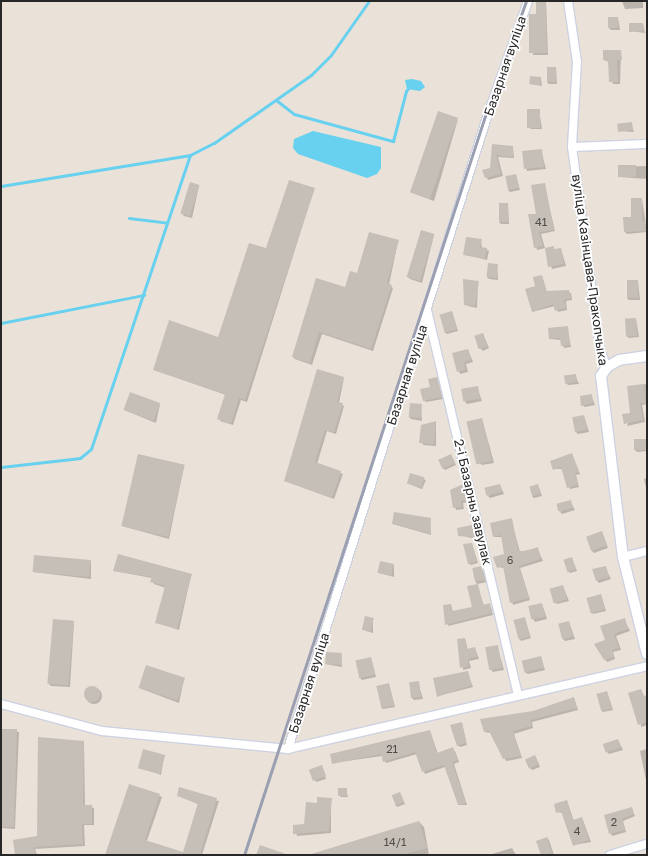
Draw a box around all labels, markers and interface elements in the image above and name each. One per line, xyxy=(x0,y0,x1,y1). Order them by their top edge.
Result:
street label: Базарная вуліца xyxy=(481,14,529,118)
street label: вуліца Казінцава-Пракопчыка xyxy=(569,173,611,367)
house number: 41 xyxy=(535,215,547,229)
street label: Базарная вуліца xyxy=(383,323,431,427)
street label: 2-і Базарны завулак xyxy=(451,438,495,566)
house number: 6 xyxy=(507,553,513,567)
street label: Базарная вуліца xyxy=(285,631,333,735)
house number: 21 xyxy=(386,742,398,756)
house number: 2 xyxy=(611,815,617,829)
house number: 4 xyxy=(574,824,580,838)
house number: 14/1 xyxy=(384,835,406,849)

